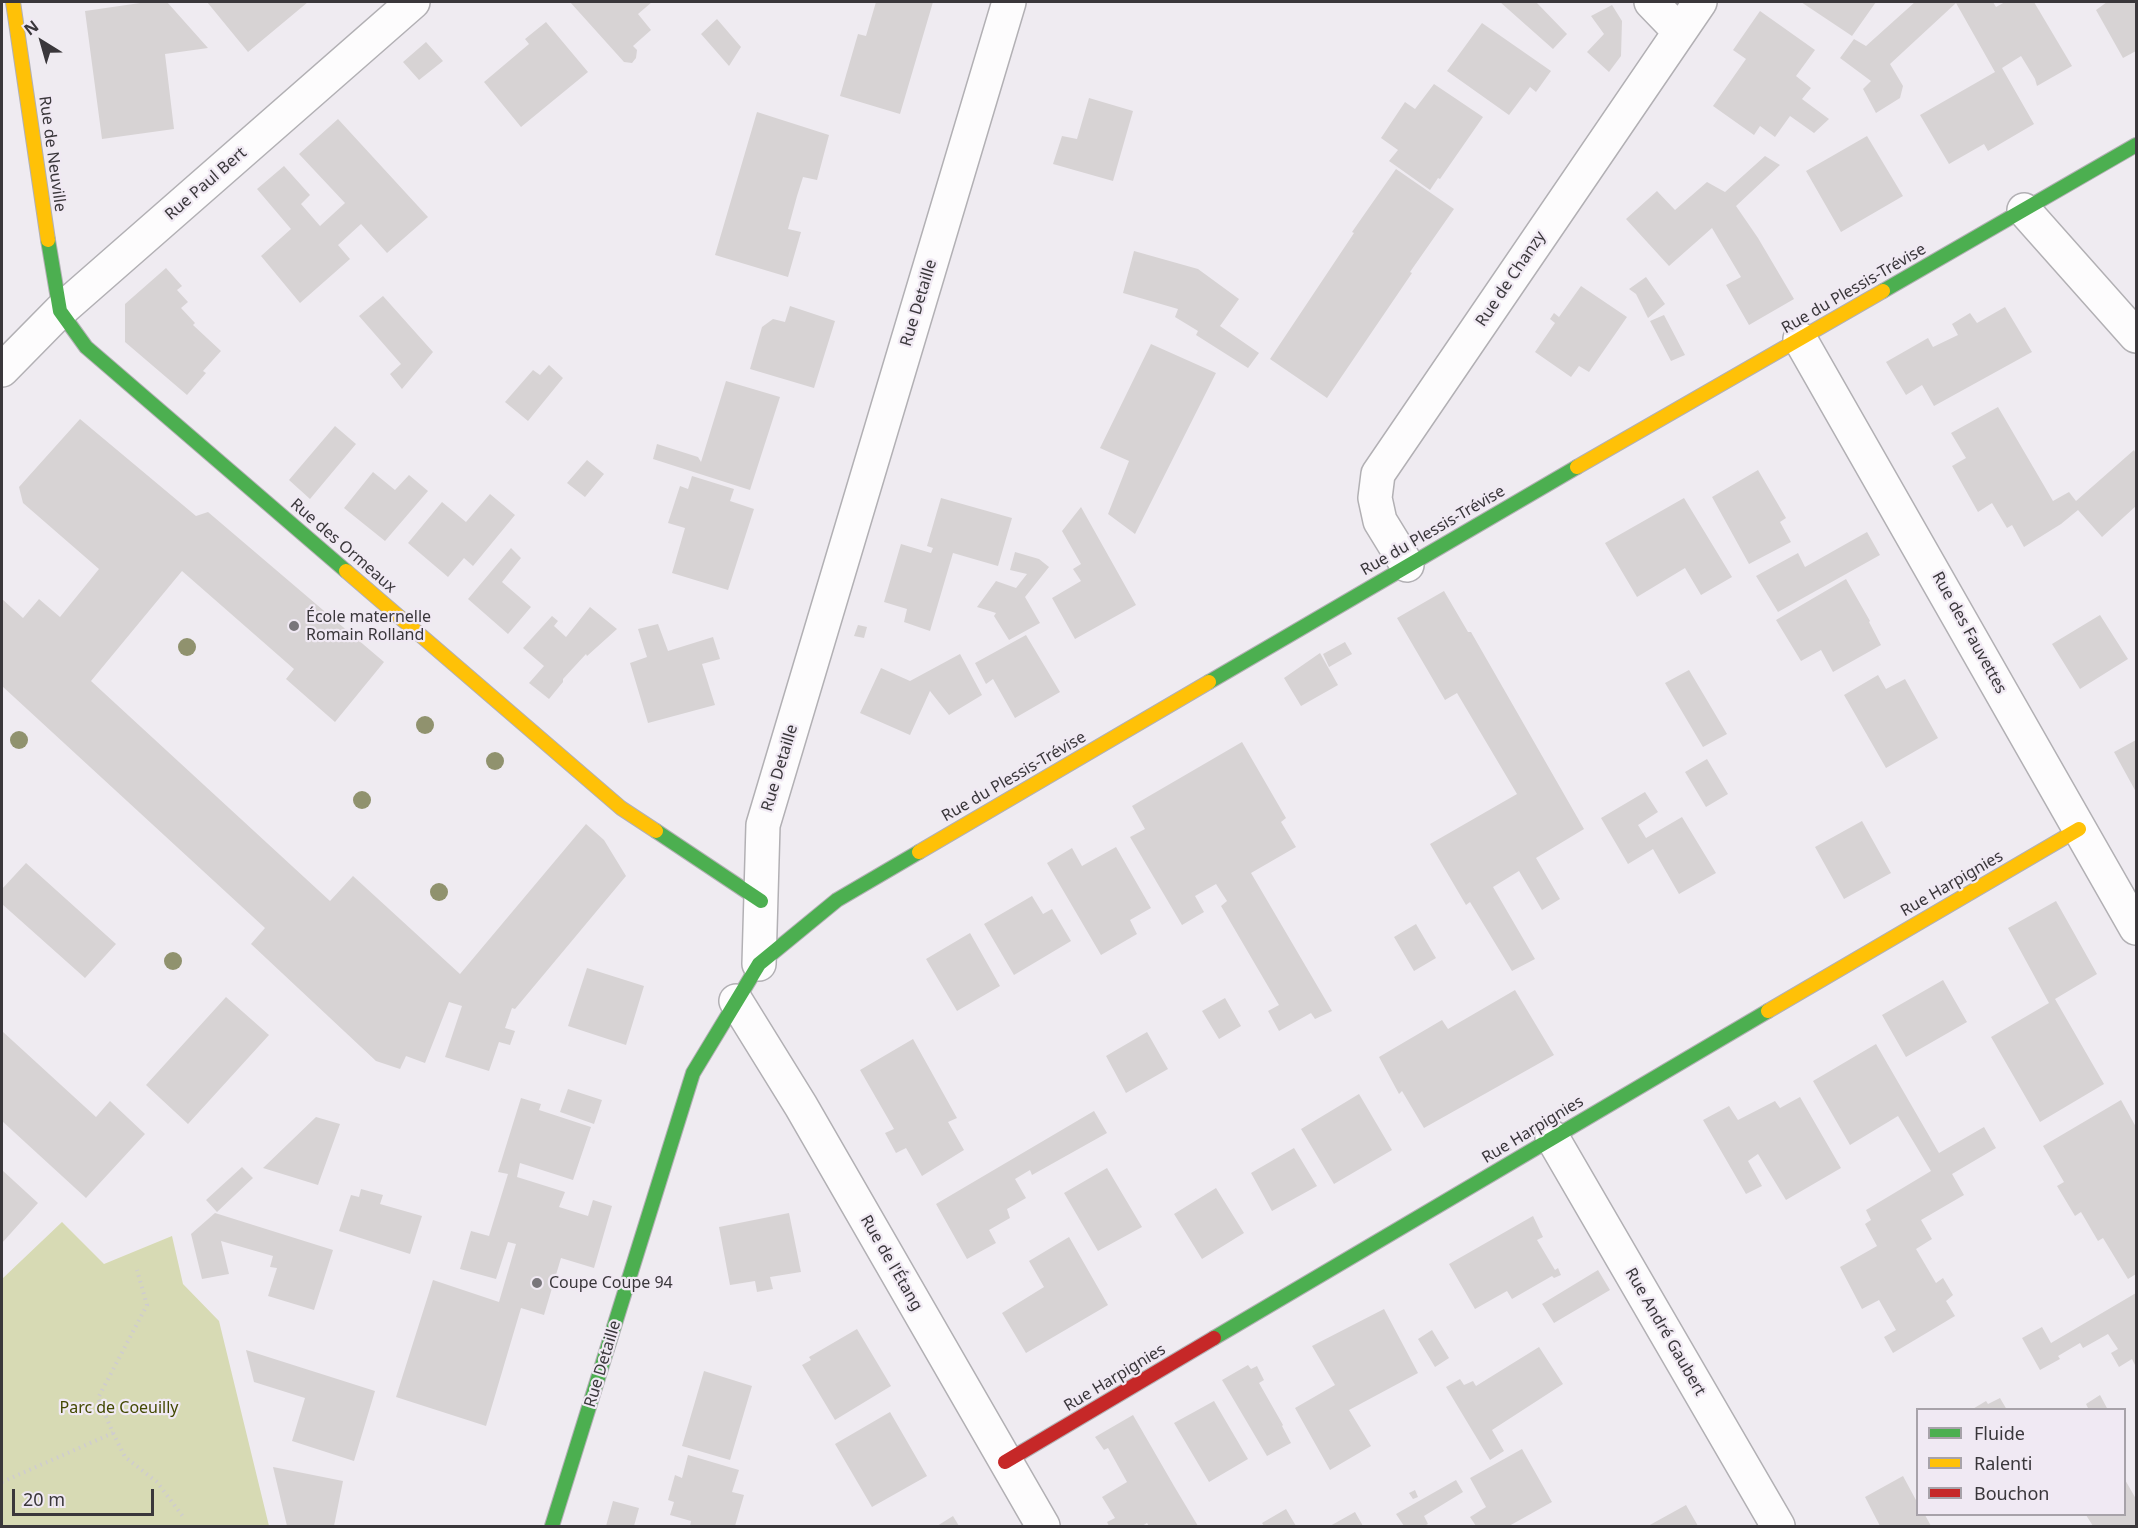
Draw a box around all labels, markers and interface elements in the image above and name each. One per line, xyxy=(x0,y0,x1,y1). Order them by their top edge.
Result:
north arrow xyxy=(12,12,72,72)
text: N xyxy=(19,15,43,40)
street label: Rue de Neuville xyxy=(34,95,70,213)
street label: Rue Paul Bert xyxy=(161,143,251,225)
street label: Rue de Chanzy xyxy=(1472,228,1550,330)
street label: Rue du Plessis-Trévise xyxy=(1778,240,1930,338)
street label: Rue Detaille xyxy=(897,257,941,349)
street label: Rue du Plessis-Trévise xyxy=(1357,482,1509,580)
street label: Rue des Ormeaux xyxy=(286,495,400,597)
street label: Rue des Fauvettes xyxy=(1928,569,2010,697)
place label: École maternelle Romain Rolland xyxy=(306,607,431,645)
marker: École maternelle Romain Rolland xyxy=(287,619,301,633)
street label: Rue Detaille xyxy=(758,722,802,814)
street label: Rue du Plessis-Trévise xyxy=(938,728,1090,826)
street label: Rue Harpignies xyxy=(1897,847,2007,921)
street label: Rue Harpignies xyxy=(1479,1092,1587,1168)
street label: Rue de l'Étang xyxy=(856,1212,926,1314)
street label: Rue André Gaubert xyxy=(1621,1265,1709,1399)
place label: Coupe Coupe 94 xyxy=(549,1273,673,1293)
marker: Coupe Coupe 94 xyxy=(530,1276,544,1290)
street label: Rue Detaille xyxy=(581,1318,625,1410)
street label: Rue Harpignies xyxy=(1061,1340,1169,1416)
park label: Parc de Coeuilly xyxy=(59,1398,179,1418)
legend xyxy=(1916,1408,2126,1516)
text: Fluide xyxy=(1974,1421,2025,1445)
text: Ralenti xyxy=(1974,1451,2032,1475)
scale bar xyxy=(15,1477,158,1515)
text: Bouchon xyxy=(1974,1481,2050,1505)
text: 20 m xyxy=(23,1487,65,1511)

